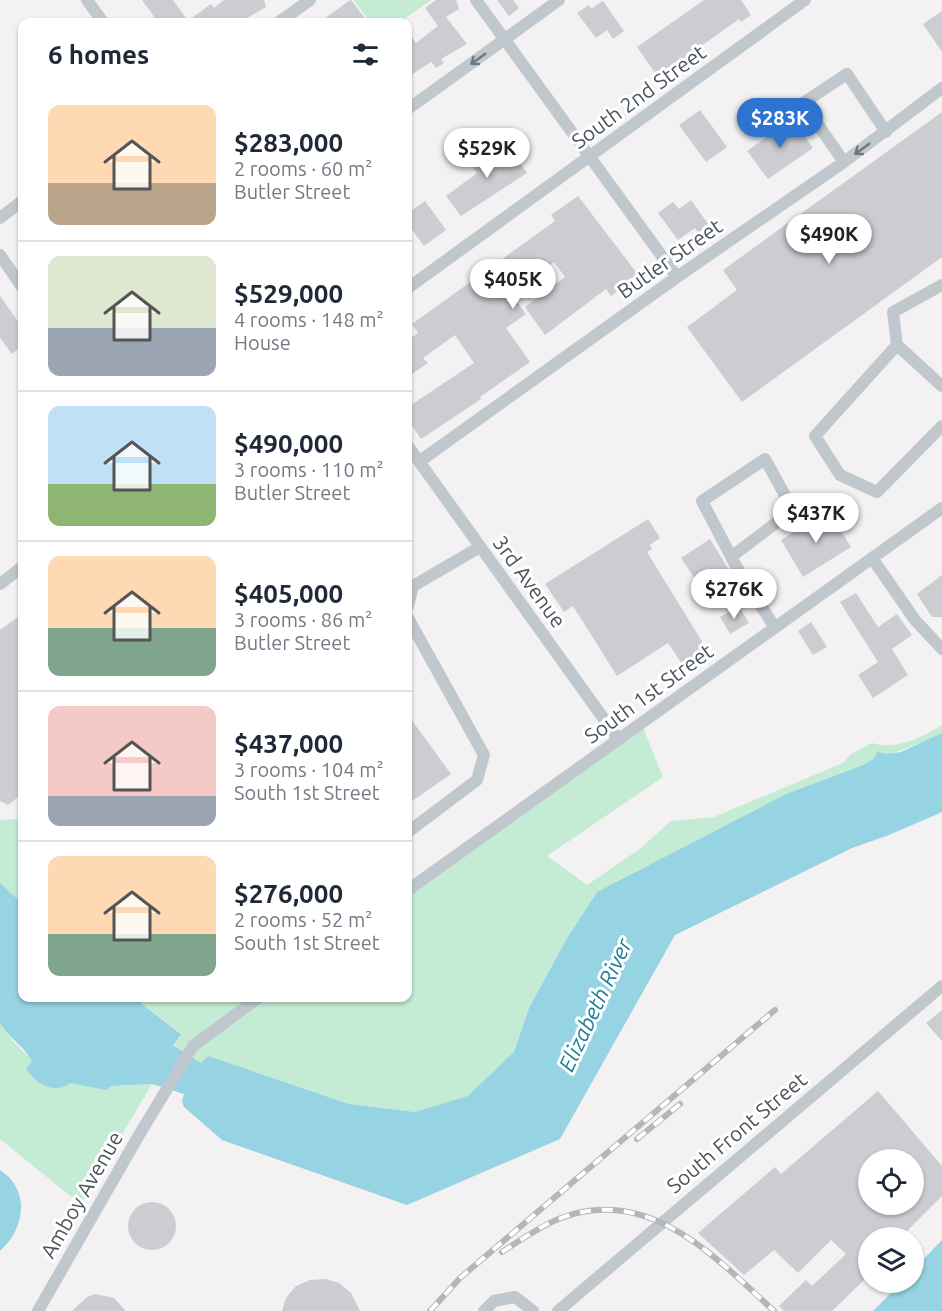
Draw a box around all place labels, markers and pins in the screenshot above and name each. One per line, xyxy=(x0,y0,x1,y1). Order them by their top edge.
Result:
pin: $283K xyxy=(738,98,822,149)
pin: $529K xyxy=(445,128,529,179)
pin: $490K xyxy=(787,214,871,265)
pin: $405K xyxy=(471,259,555,310)
pin: $437K xyxy=(774,493,858,544)
pin: $276K xyxy=(692,569,776,620)

